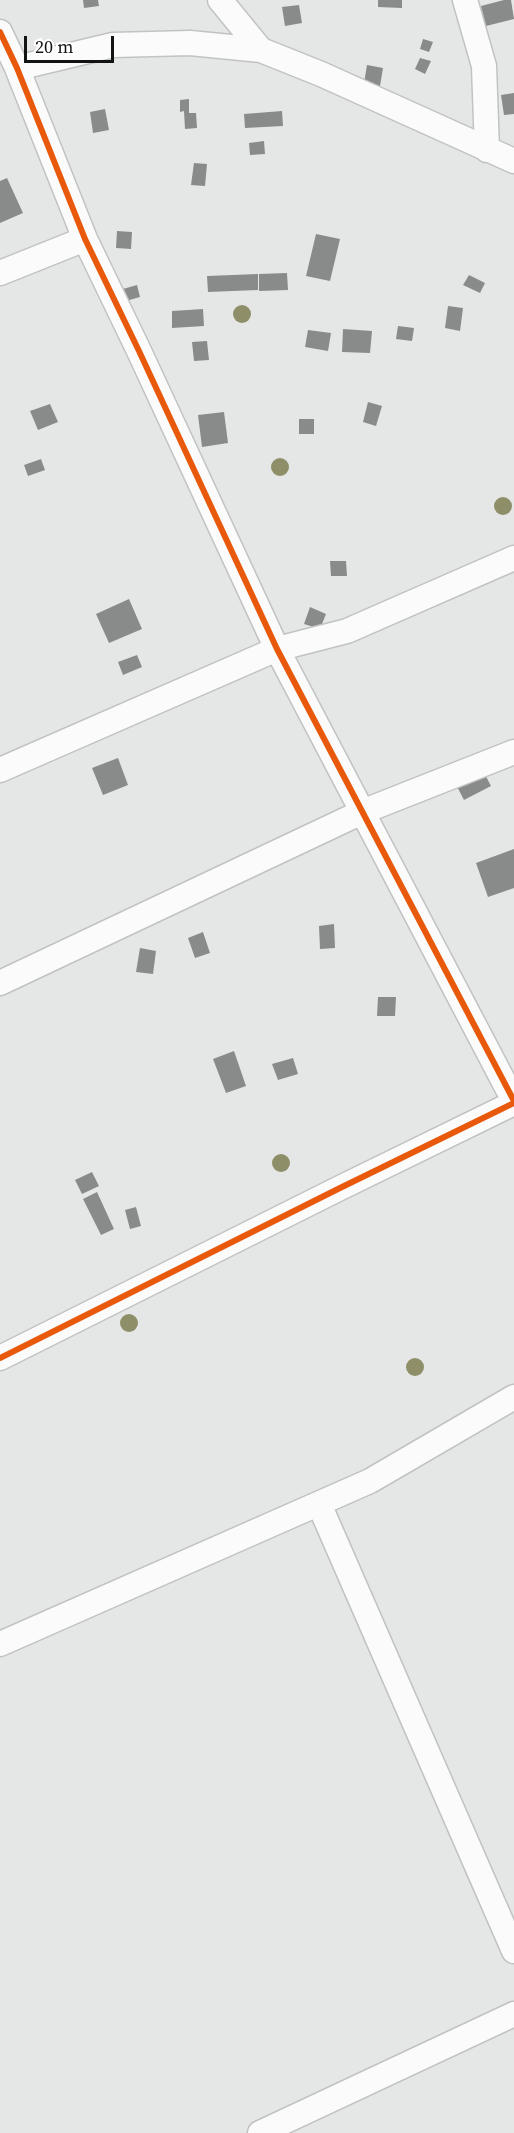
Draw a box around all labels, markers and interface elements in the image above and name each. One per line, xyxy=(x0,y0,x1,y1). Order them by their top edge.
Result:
scale bar xyxy=(27,24,117,62)
text: 20 m xyxy=(35,34,73,59)

